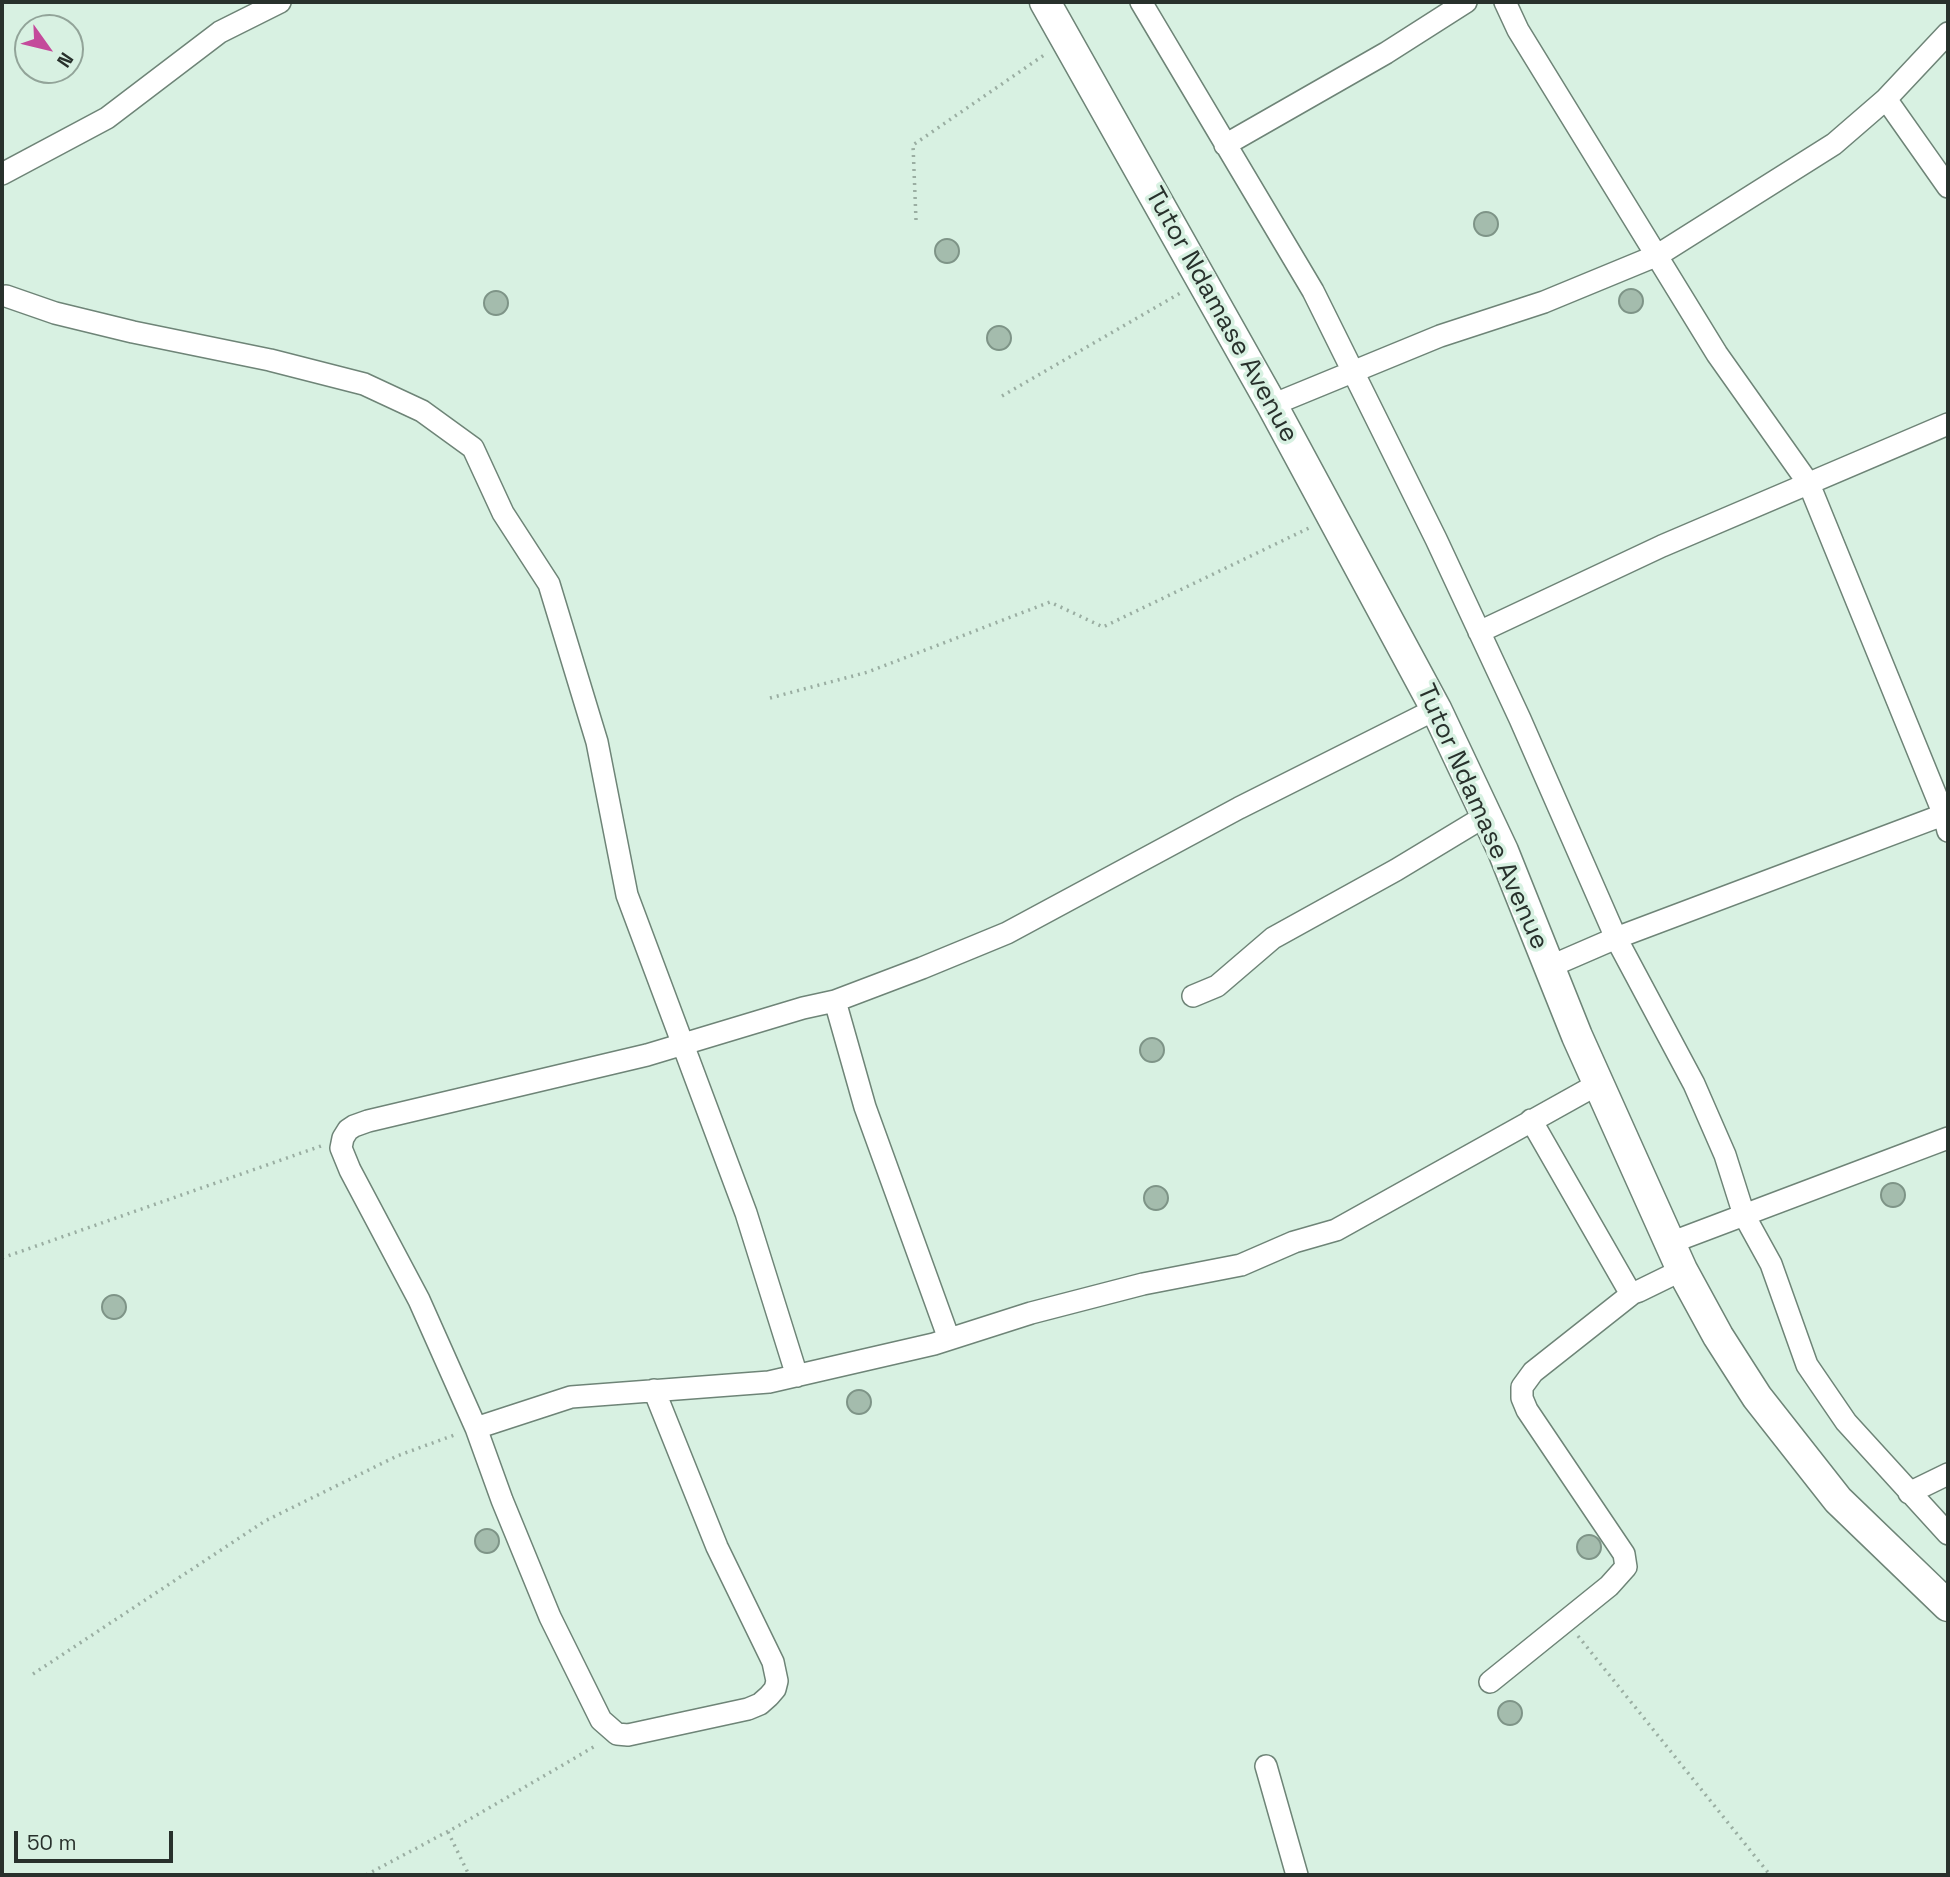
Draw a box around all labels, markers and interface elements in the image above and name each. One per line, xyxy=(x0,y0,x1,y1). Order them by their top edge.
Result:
north arrow xyxy=(14,14,84,84)
text: N xyxy=(51,48,79,72)
street label: Tutor Ndamase Avenue xyxy=(1138,182,1304,448)
street label: Tutor Ndamase Avenue xyxy=(1409,680,1555,954)
scale bar xyxy=(18,1818,177,1862)
text: 50 m xyxy=(27,1829,77,1856)

